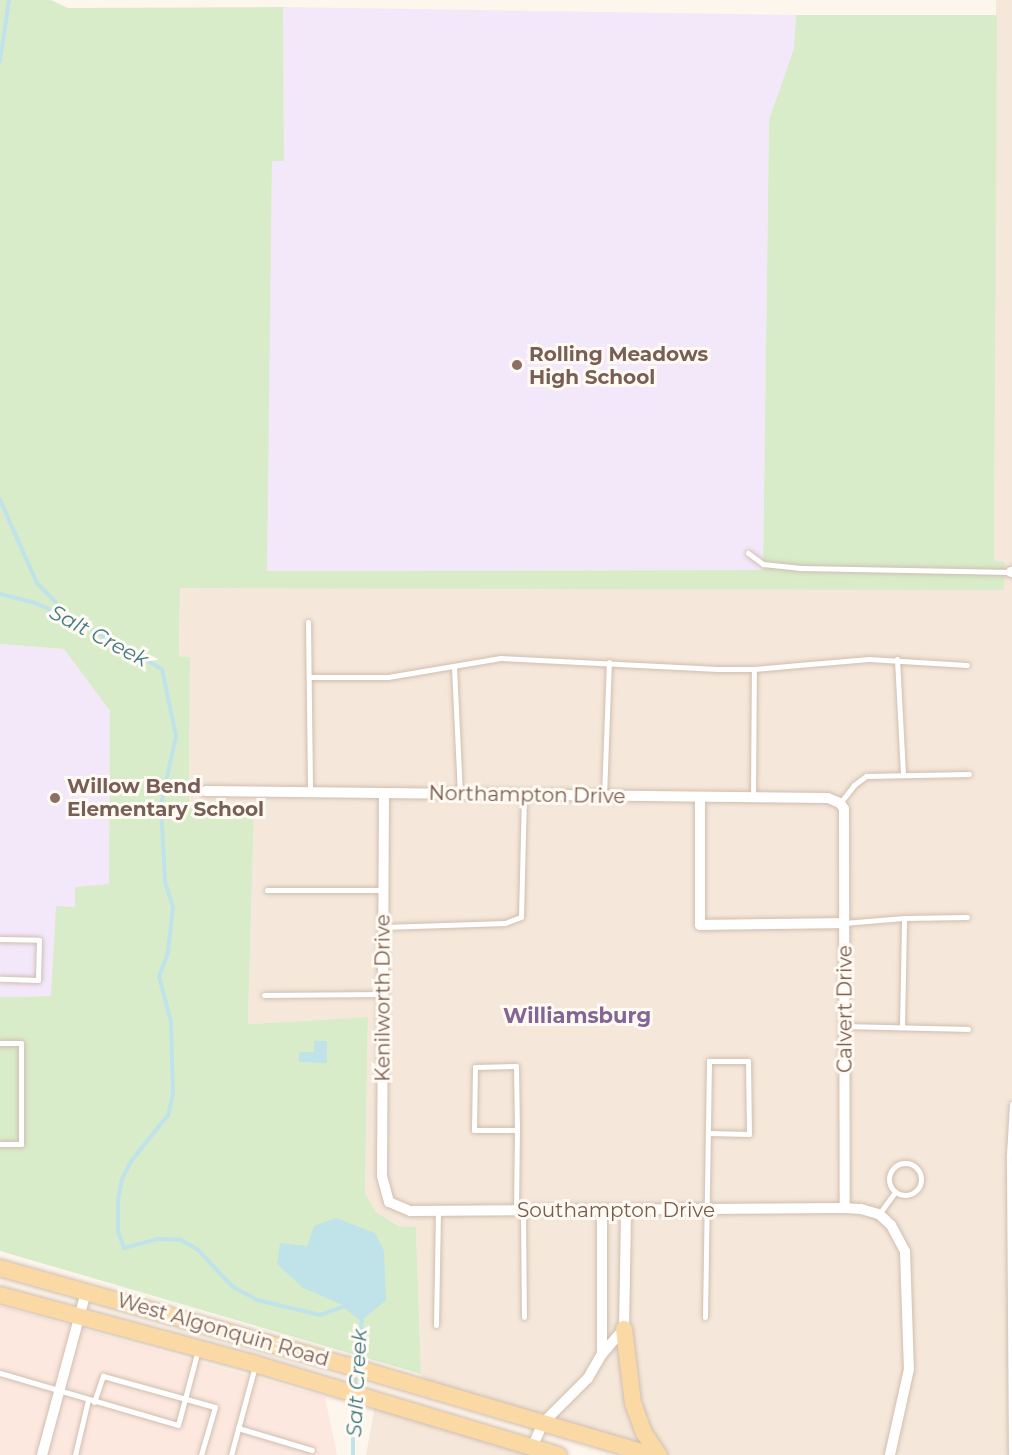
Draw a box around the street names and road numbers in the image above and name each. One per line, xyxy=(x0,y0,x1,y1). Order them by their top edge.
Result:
street label: Northampton Drive xyxy=(428,781,626,809)
street label: Kenilworth Drive xyxy=(371,914,395,1082)
street label: Calvert Drive xyxy=(833,945,857,1073)
street label: Southampton Drive xyxy=(517,1198,715,1222)
street label: West Algonquin Road xyxy=(114,1288,332,1372)

